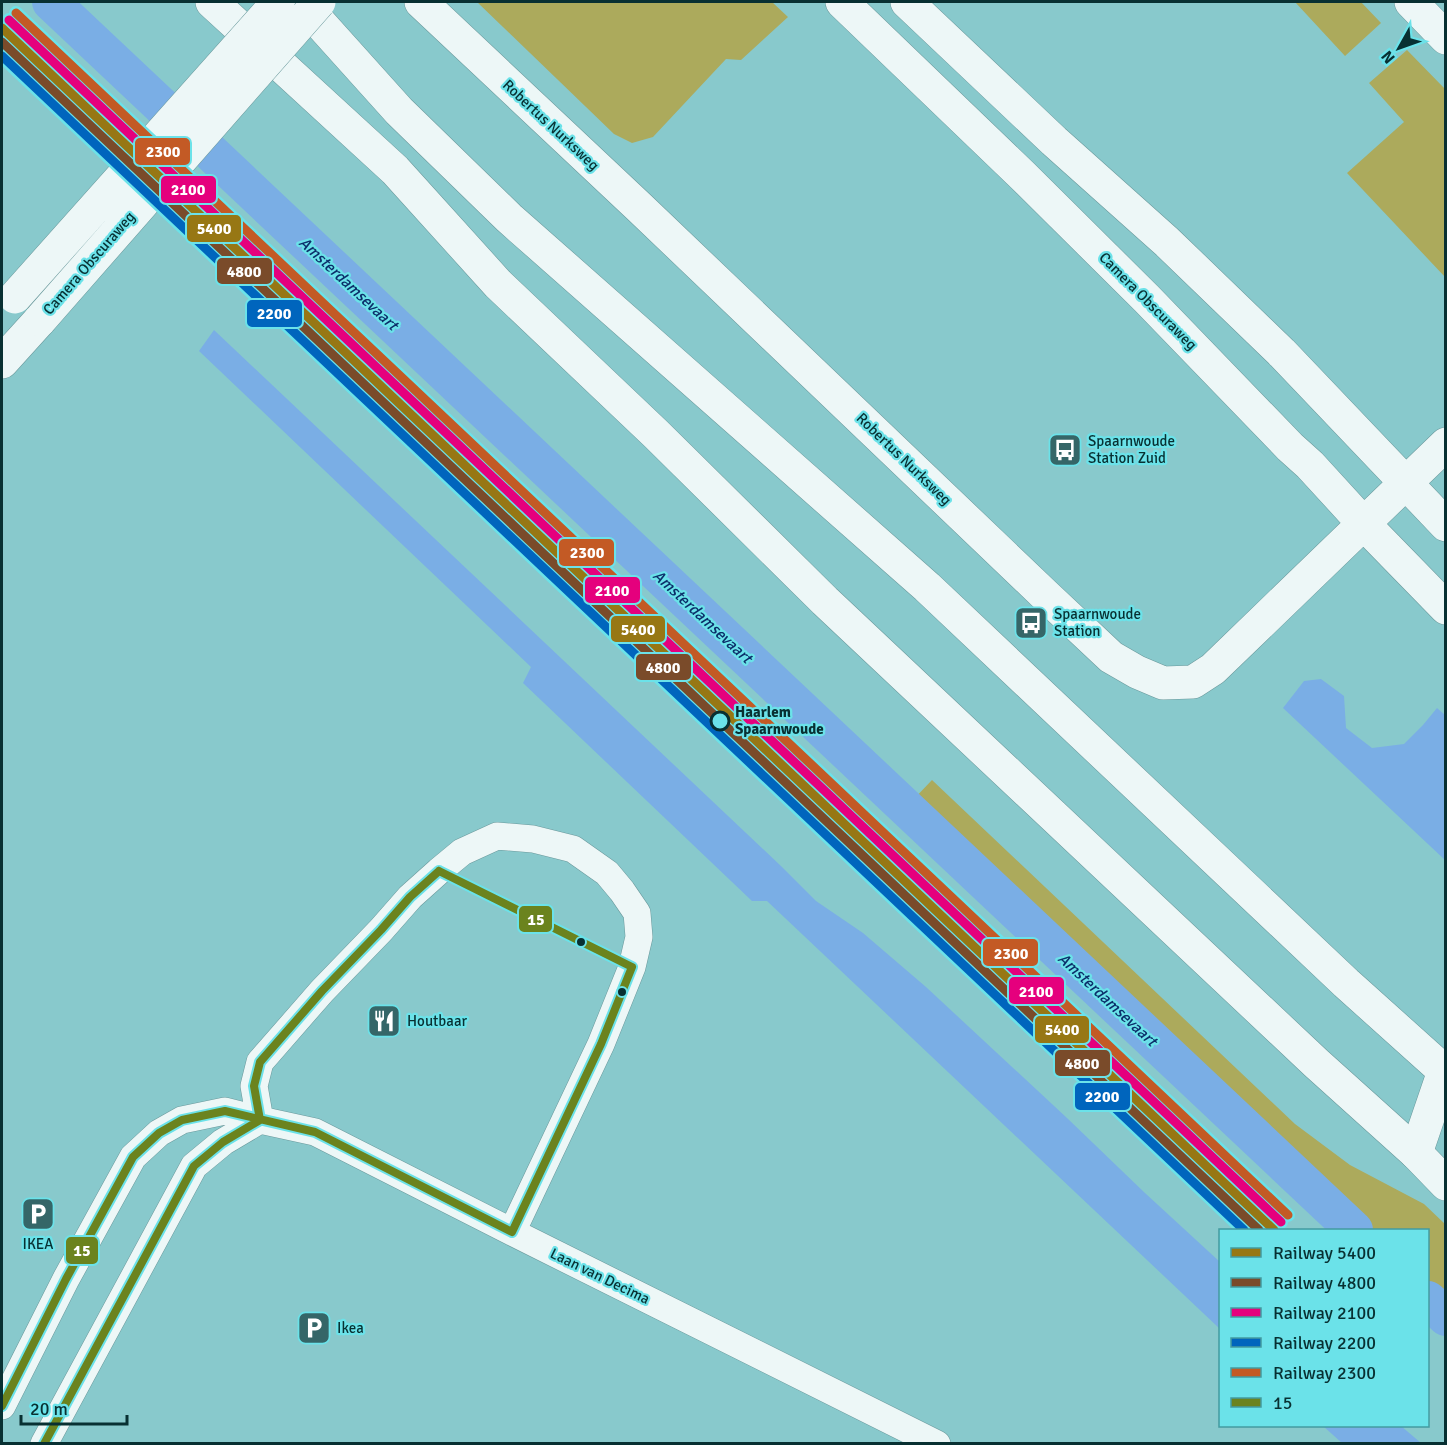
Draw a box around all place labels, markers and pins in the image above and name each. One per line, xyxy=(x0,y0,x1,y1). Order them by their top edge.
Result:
bus stop icon: Spaarnwoude Station Zuid xyxy=(1047,432,1083,468)
place label: Spaarnwoude Station Zuid xyxy=(1088,432,1175,467)
bus stop icon: Spaarnwoude Station xyxy=(1013,605,1049,641)
place label: Spaarnwoude Station xyxy=(1054,605,1141,640)
place label: Haarlem Spaarnwoude xyxy=(735,703,824,738)
marker: Haarlem Spaarnwoude xyxy=(710,711,730,731)
unlabelled marker xyxy=(575,936,587,948)
unlabelled marker xyxy=(616,986,628,998)
restaurant icon: Houtbaar xyxy=(366,1003,402,1039)
place label: Houtbaar xyxy=(407,1012,467,1030)
parking icon: IKEA xyxy=(20,1196,56,1232)
place label: IKEA xyxy=(22,1235,54,1253)
parking icon: Ikea xyxy=(296,1310,332,1346)
place label: Ikea xyxy=(337,1319,364,1337)

